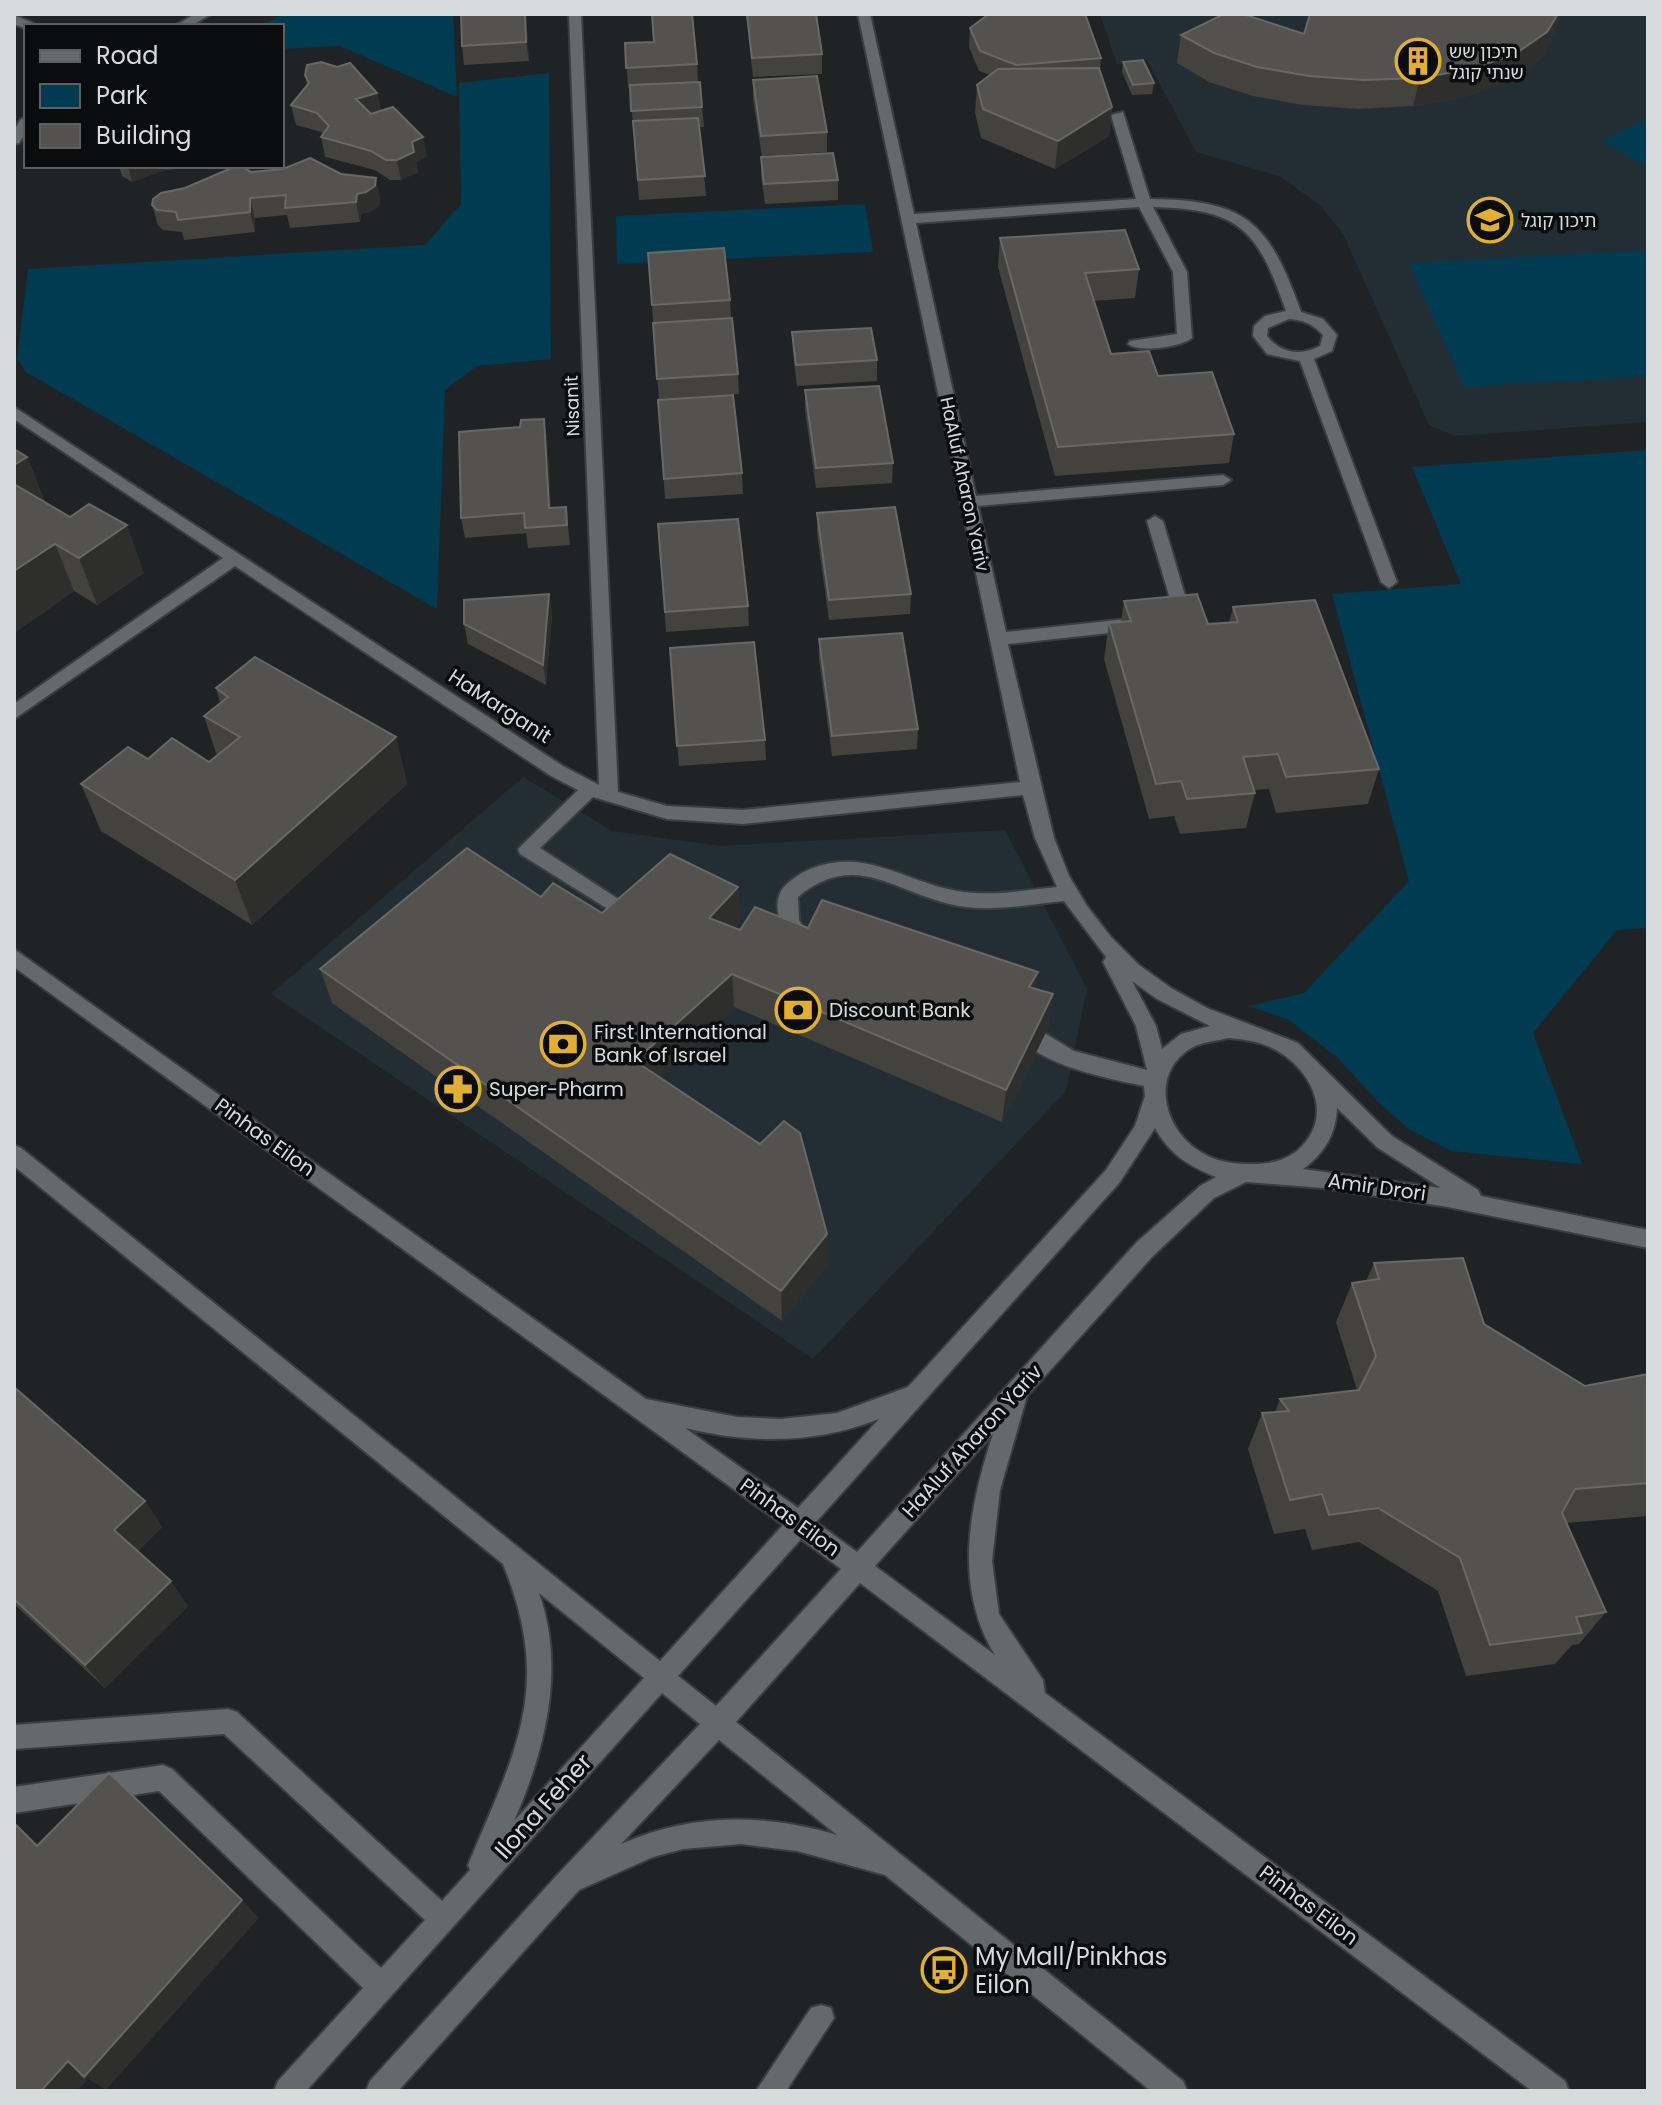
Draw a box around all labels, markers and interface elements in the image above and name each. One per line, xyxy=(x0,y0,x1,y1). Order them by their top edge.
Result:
legend xyxy=(24,24,284,168)
building icon: תיכון שש שנתי קוגל xyxy=(1394,37,1442,85)
text: Road xyxy=(96,39,158,72)
place label: תיכון שש שנתי קוגל xyxy=(1449,39,1524,85)
text: Park xyxy=(96,79,148,112)
text: Building xyxy=(96,119,192,152)
school or university icon: תיכון קוגל xyxy=(1466,196,1514,244)
place label: תיכון קוגל xyxy=(1521,208,1596,233)
street label: Nisanit xyxy=(558,375,586,437)
street label: HaAluf Aharon Yariv xyxy=(934,394,996,574)
street label: HaMarganit xyxy=(443,662,557,750)
bank icon: Discount Bank xyxy=(774,986,822,1034)
place label: Discount Bank xyxy=(829,996,971,1024)
place label: First International Bank of Israel xyxy=(594,1018,767,1069)
bank icon: First International Bank of Israel xyxy=(539,1020,587,1068)
pharmacy icon: Super-Pharm xyxy=(434,1065,482,1113)
place label: Super-Pharm xyxy=(489,1075,624,1103)
street label: Pinhas Eilon xyxy=(209,1091,321,1183)
street label: Amir Drori xyxy=(1326,1166,1428,1208)
street label: HaAluf Aharon Yariv xyxy=(896,1358,1048,1524)
street label: Pinhas Eilon xyxy=(734,1471,846,1563)
street label: Ilona Feher xyxy=(487,1746,599,1866)
street label: Pinhas Eilon xyxy=(1254,1859,1364,1951)
place label: My Mall/Pinkhas Eilon xyxy=(975,1940,1167,2001)
bus stop icon: My Mall/Pinkhas Eilon xyxy=(920,1946,968,1994)

